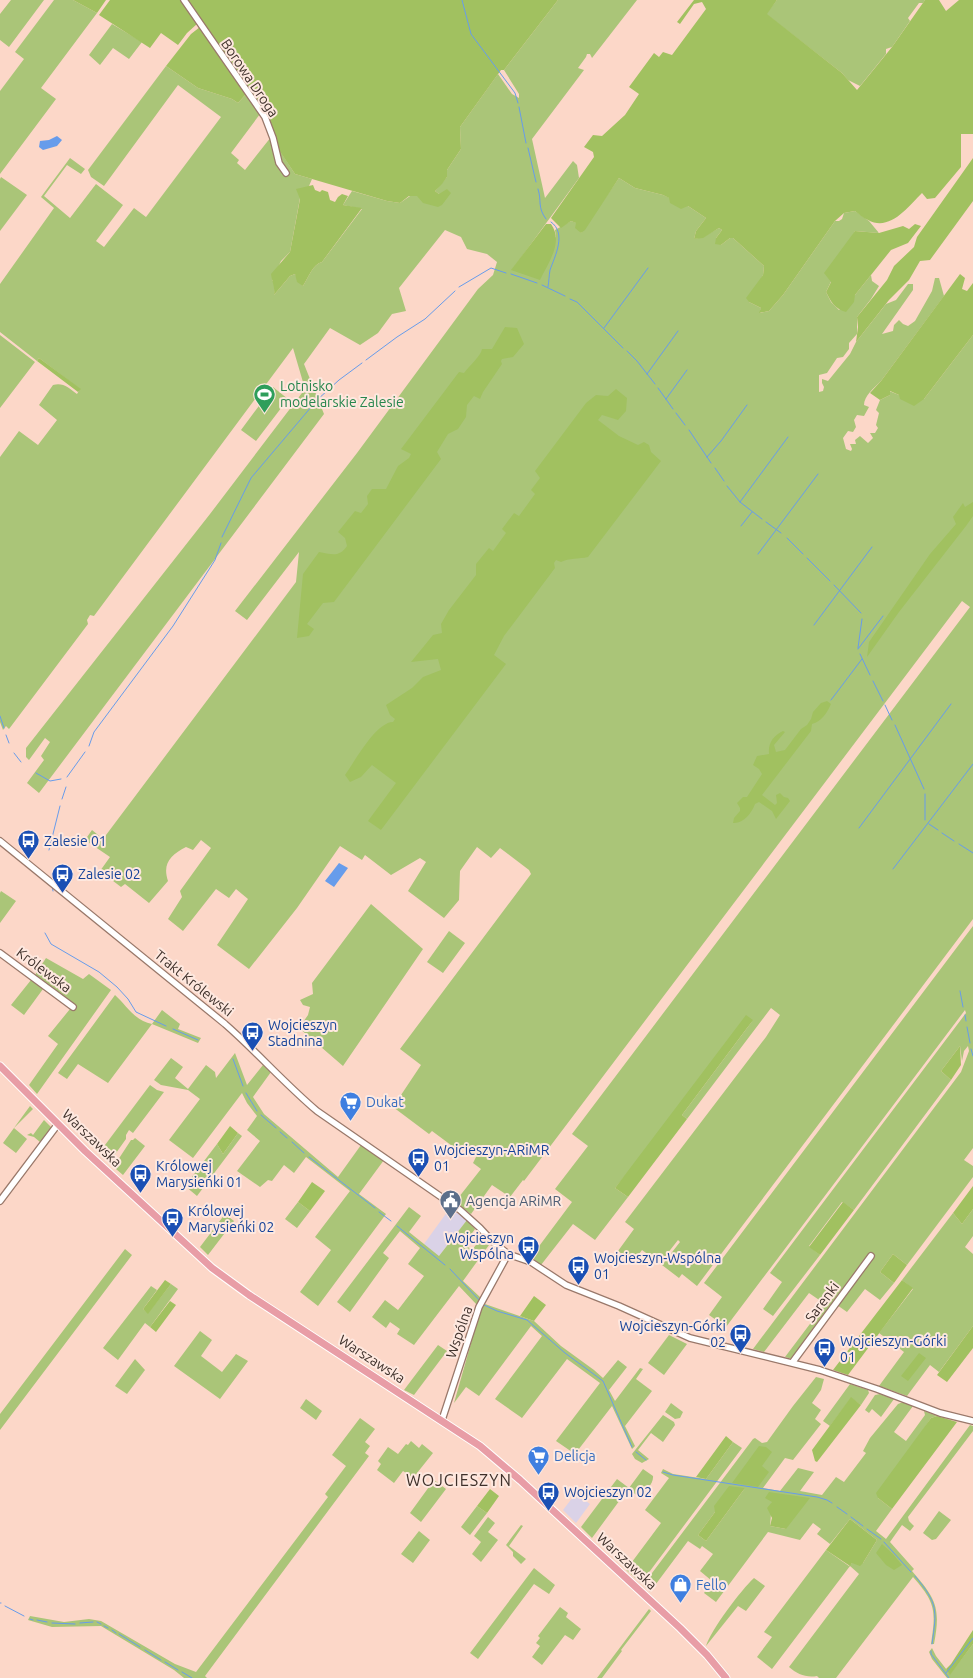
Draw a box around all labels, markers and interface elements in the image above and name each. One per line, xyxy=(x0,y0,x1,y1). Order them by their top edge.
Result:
street label: Borowa Droga xyxy=(218,36,282,120)
place label: Lotnisko modelarskie Zalesie xyxy=(280,378,404,410)
sports icon: Lotnisko modelarskie Zalesie xyxy=(251,381,277,414)
bus stop icon: Zalesie 01 xyxy=(16,828,42,861)
place label: Zalesie 01 xyxy=(44,833,107,849)
bus stop icon: Zalesie 02 xyxy=(49,861,75,894)
place label: Zalesie 02 xyxy=(78,866,141,882)
street label: Królewska xyxy=(13,944,75,996)
street label: Trakt Królewski xyxy=(152,946,236,1020)
place label: Wojcieszyn Stadnina xyxy=(268,1017,337,1049)
bus stop icon: Wojcieszyn Stadnina xyxy=(240,1020,266,1053)
supermarket icon: Dukat xyxy=(337,1089,363,1122)
place label: Dukat xyxy=(366,1094,404,1110)
street label: Warszawska xyxy=(59,1106,125,1170)
place label: Wojcieszyn-ARiMR 01 xyxy=(434,1142,550,1174)
bus stop icon: Wojcieszyn-ARiMR 01 xyxy=(406,1145,432,1178)
place label: Królowej Marysieńki 01 xyxy=(156,1158,242,1190)
bus stop icon: Królowej Marysieńki 01 xyxy=(128,1161,154,1194)
public building icon: Agencja ARiMR xyxy=(438,1188,464,1221)
place label: Agencja ARiMR xyxy=(466,1193,562,1209)
place label: Królowej Marysieńki 02 xyxy=(188,1203,274,1235)
bus stop icon: Królowej Marysieńki 02 xyxy=(159,1206,185,1239)
place label: Wojcieszyn Wspólna xyxy=(445,1230,514,1262)
bus stop icon: Wojcieszyn Wspólna xyxy=(516,1233,542,1266)
place label: Wojcieszyn-Wspólna 01 xyxy=(594,1250,721,1282)
bus stop icon: Wojcieszyn-Wspólna 01 xyxy=(566,1253,592,1286)
street label: Sarenki xyxy=(802,1279,842,1325)
street label: Wspólna xyxy=(443,1304,475,1360)
place label: Wojcieszyn-Górki 02 xyxy=(619,1318,726,1350)
bus stop icon: Wojcieszyn-Górki 02 xyxy=(728,1321,754,1354)
street label: Warszawska xyxy=(336,1332,408,1386)
place label: Wojcieszyn-Górki 01 xyxy=(840,1333,947,1365)
bus stop icon: Wojcieszyn-Górki 01 xyxy=(811,1336,837,1369)
supermarket icon: Delicja xyxy=(525,1443,551,1476)
place label: Delicja xyxy=(554,1448,596,1464)
district label: WOJCIESZYN xyxy=(406,1471,512,1489)
bus stop icon: Wojcieszyn 02 xyxy=(535,1479,561,1512)
place label: Wojcieszyn 02 xyxy=(564,1484,652,1500)
street label: Warszawska xyxy=(594,1529,660,1593)
shop icon: Fello xyxy=(668,1572,694,1605)
place label: Fello xyxy=(696,1577,727,1593)

